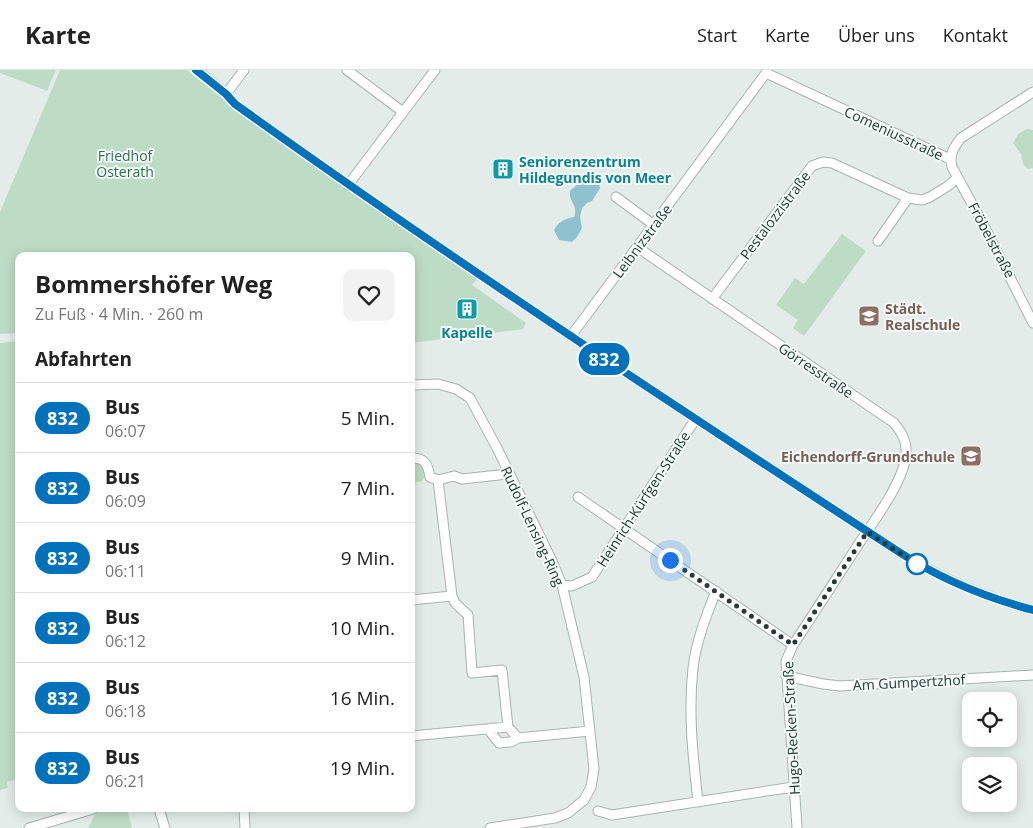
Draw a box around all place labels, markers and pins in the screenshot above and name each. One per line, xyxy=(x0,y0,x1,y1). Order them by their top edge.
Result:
place label: Seniorenzentrum Hildegundis von Meer xyxy=(519,152,672,187)
building icon: Seniorenzentrum Hildegundis von Meer xyxy=(491,157,515,181)
building icon: Kapelle xyxy=(455,297,479,321)
place label: Städt. Realschule xyxy=(885,299,960,334)
school or university icon: Städt. Realschule xyxy=(857,304,881,328)
place label: Kapelle xyxy=(441,323,493,342)
school or university icon: Eichendorff-Grundschule xyxy=(959,444,983,468)
place label: Eichendorff-Grundschule xyxy=(781,447,955,466)
unlabelled marker xyxy=(906,553,928,575)

